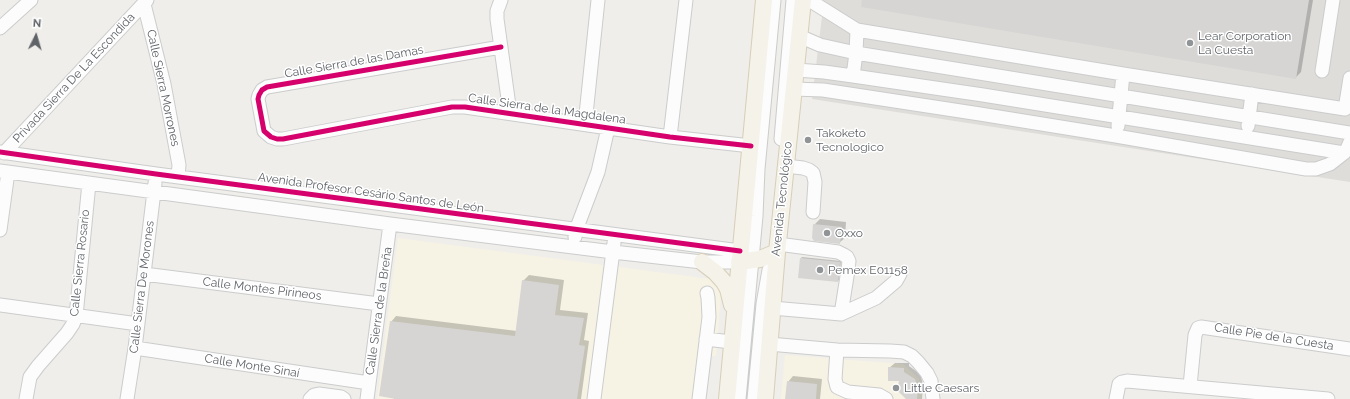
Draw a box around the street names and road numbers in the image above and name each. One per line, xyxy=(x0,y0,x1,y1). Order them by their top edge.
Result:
street label: Privada Sierra De La Escondida xyxy=(10,10,138,146)
street label: Calle Sierra Morrones xyxy=(144,28,182,148)
street label: Calle Sierra de las Damas xyxy=(283,43,425,81)
street label: Calle Sierra de la Magdalena xyxy=(467,91,627,127)
street label: Avenida Tecnológico xyxy=(769,141,795,257)
street label: Avenida Profesor Cesário Santos de León xyxy=(257,170,485,216)
street label: Calle Sierra Rosario xyxy=(67,209,93,317)
street label: Calle Sierra De Morones xyxy=(127,220,157,354)
street label: Calle Sierra de la Breña xyxy=(363,246,395,376)
street label: Calle Montes Pirineos xyxy=(202,275,322,303)
street label: Calle Pie de la Cuesta xyxy=(1213,320,1335,354)
street label: Calle Monte Sinaí xyxy=(203,351,301,381)

